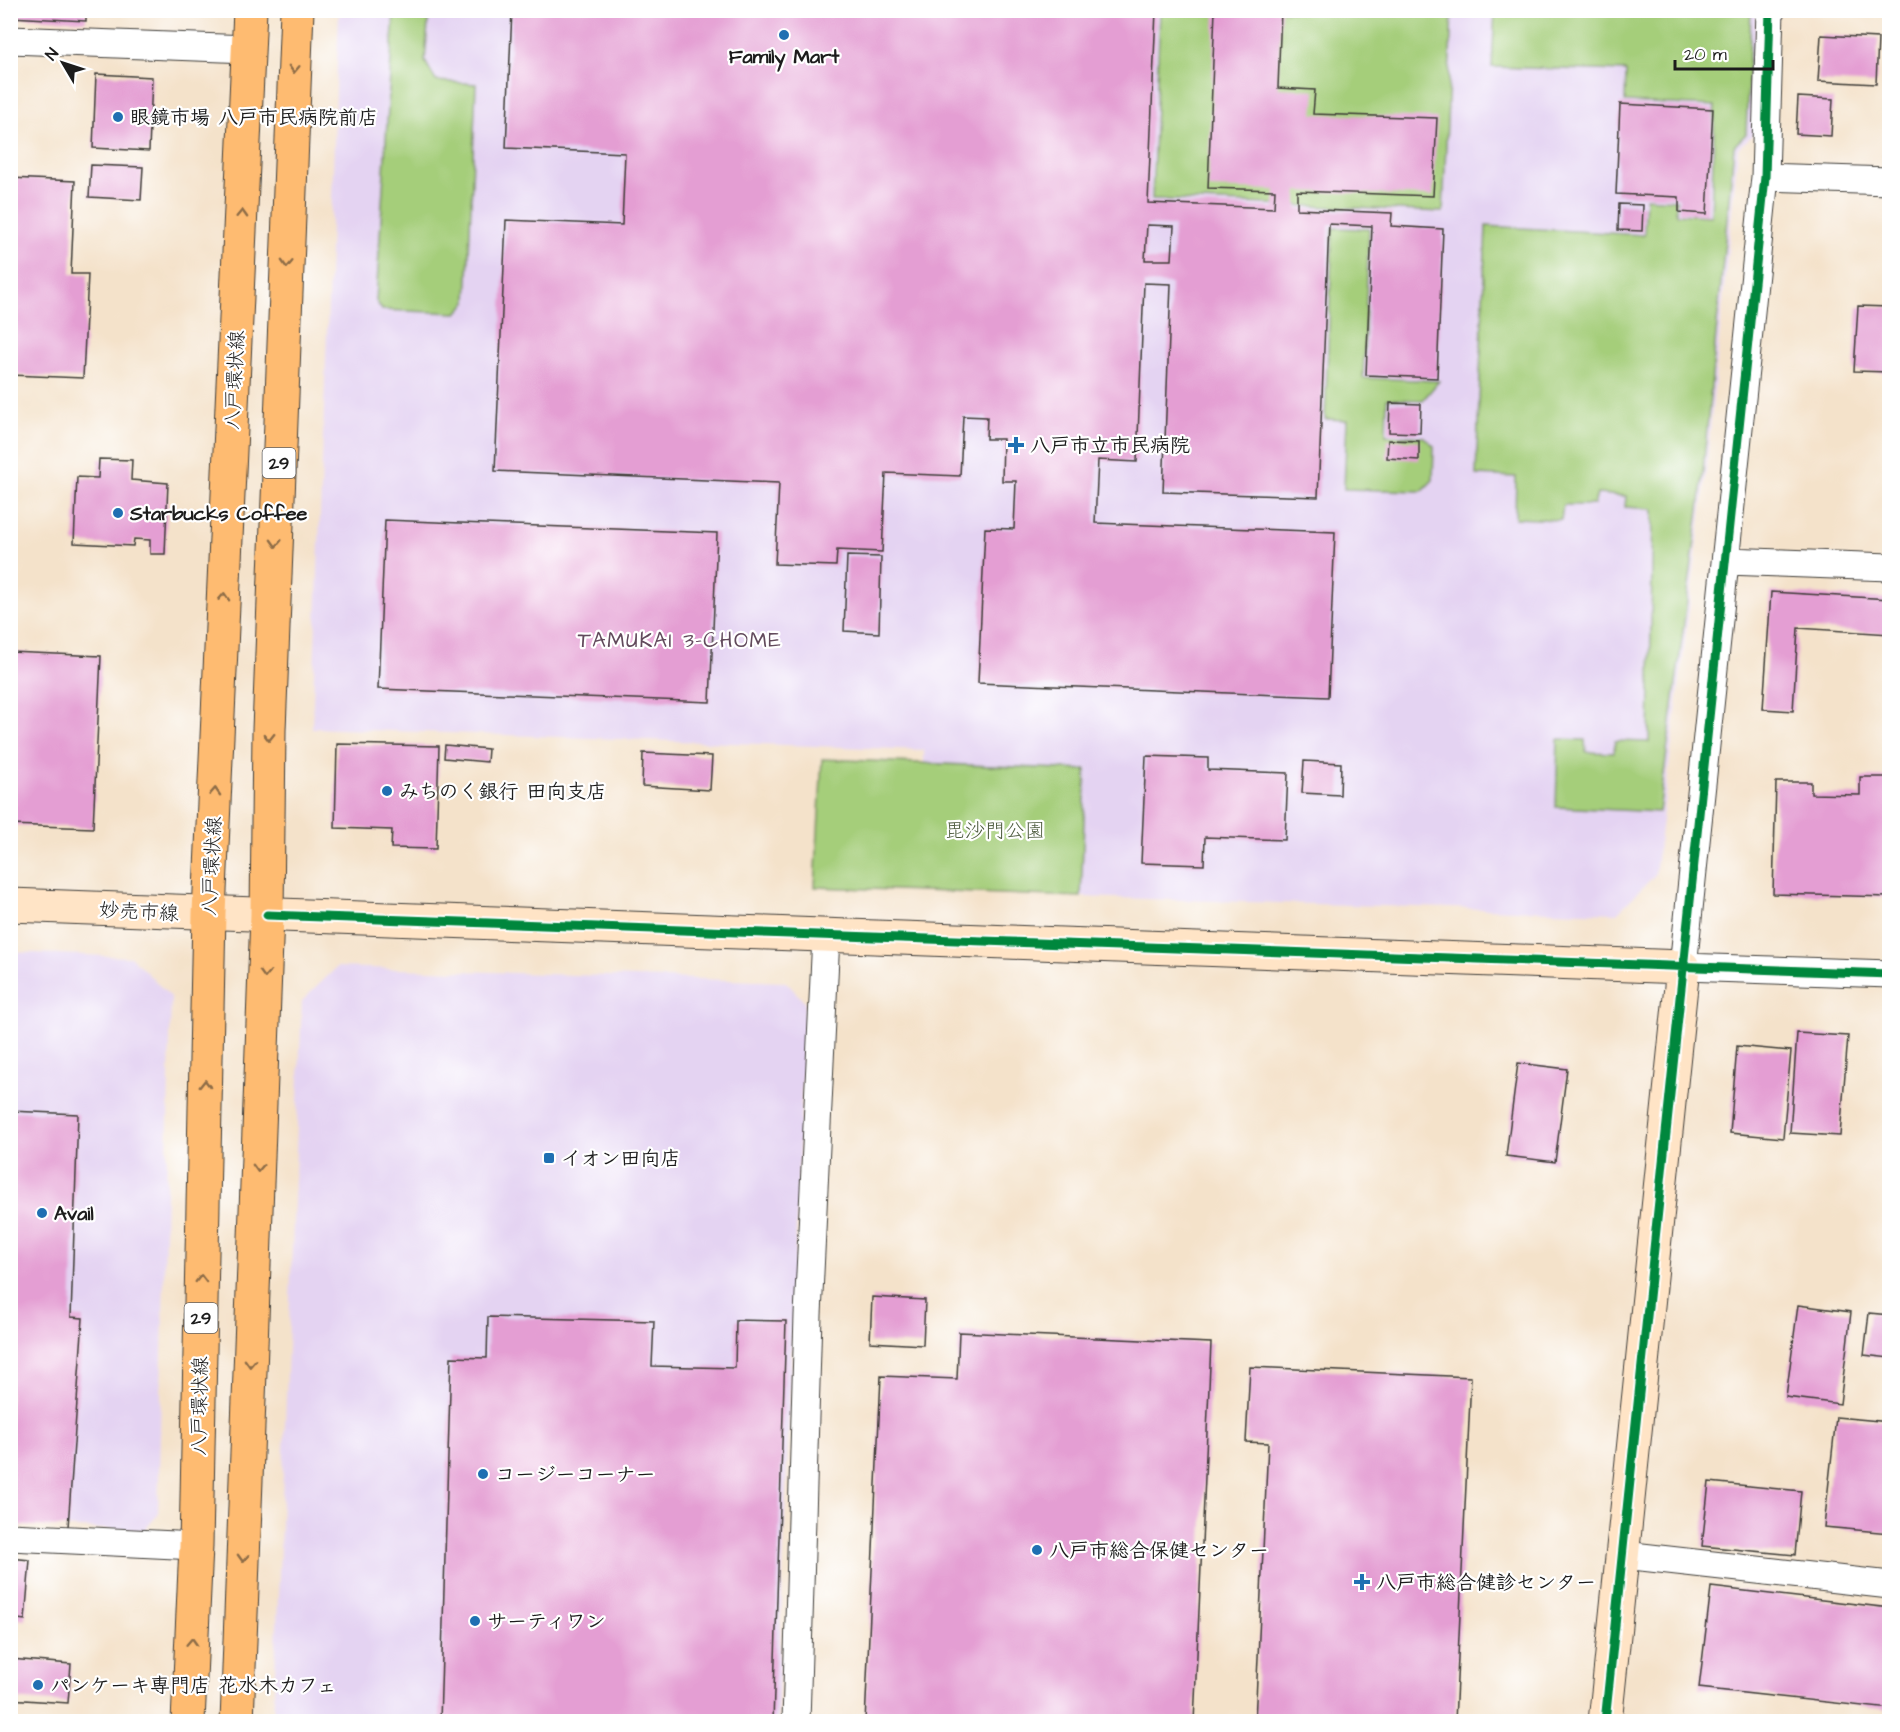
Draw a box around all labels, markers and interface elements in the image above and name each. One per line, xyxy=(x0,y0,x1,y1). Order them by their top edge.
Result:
marker: Family Mart xyxy=(777,28,791,42)
north arrow xyxy=(33,33,93,93)
scale bar xyxy=(1675,33,1772,71)
text: 20 m xyxy=(1684,42,1727,67)
text: N xyxy=(40,43,64,65)
place label: Family Mart xyxy=(729,43,840,72)
one-way arrow xyxy=(288,64,301,73)
place label: 眼鏡市場 八戸市民病院前店 xyxy=(130,104,378,132)
marker: 眼鏡市場 八戸市民病院前店 xyxy=(111,110,125,124)
one-way arrow xyxy=(235,209,248,218)
one-way arrow xyxy=(280,259,293,268)
street label: 八戸環状線 xyxy=(218,329,252,431)
place label: 八戸市立市民病院 xyxy=(1030,432,1190,460)
marker: 八戸市立市民病院 xyxy=(1007,436,1025,454)
road number: 29 xyxy=(262,448,296,478)
place label: Starbucks Coffee xyxy=(129,500,308,528)
marker: Starbucks Coffee xyxy=(111,506,125,520)
one-way arrow xyxy=(270,538,282,547)
one-way arrow xyxy=(217,593,230,602)
district label: TAMUKAI 3-CHOME xyxy=(578,626,782,655)
one-way arrow xyxy=(263,733,275,742)
place label: みちのく銀行 田向支店 xyxy=(399,778,607,806)
marker: みちのく銀行 田向支店 xyxy=(380,784,394,798)
one-way arrow xyxy=(208,788,221,797)
street label: 八戸環状線 xyxy=(195,815,229,917)
park label: 毘沙門公園 xyxy=(945,817,1045,845)
street label: 妙売市線 xyxy=(98,896,180,928)
one-way arrow xyxy=(259,969,271,978)
one-way arrow xyxy=(199,1080,212,1089)
place label: イオン田向店 xyxy=(561,1145,681,1173)
marker: イオン田向店 xyxy=(542,1151,556,1165)
one-way arrow xyxy=(251,1164,264,1173)
place label: Avail xyxy=(54,1200,94,1228)
marker: Avail xyxy=(35,1206,49,1220)
one-way arrow xyxy=(195,1275,208,1284)
road number: 29 xyxy=(184,1303,218,1333)
street label: 八戸環状線 xyxy=(185,1356,215,1456)
one-way arrow xyxy=(244,1359,257,1368)
place label: コージーコーナー xyxy=(495,1461,655,1489)
marker: コージーコーナー xyxy=(476,1467,490,1481)
place label: 八戸市総合保健センター xyxy=(1049,1537,1269,1565)
marker: 八戸市総合保健センター xyxy=(1030,1543,1044,1557)
one-way arrow xyxy=(237,1554,249,1563)
place label: 八戸市総合健診センター xyxy=(1376,1569,1596,1597)
marker: 八戸市総合健診センター xyxy=(1353,1573,1371,1591)
place label: サーティワン xyxy=(487,1608,606,1636)
marker: サーティワン xyxy=(468,1614,482,1628)
one-way arrow xyxy=(185,1638,198,1647)
place label: パンケーキ専門店 花水木カフェ xyxy=(50,1672,336,1700)
marker: パンケーキ専門店 花水木カフェ xyxy=(31,1678,45,1692)

